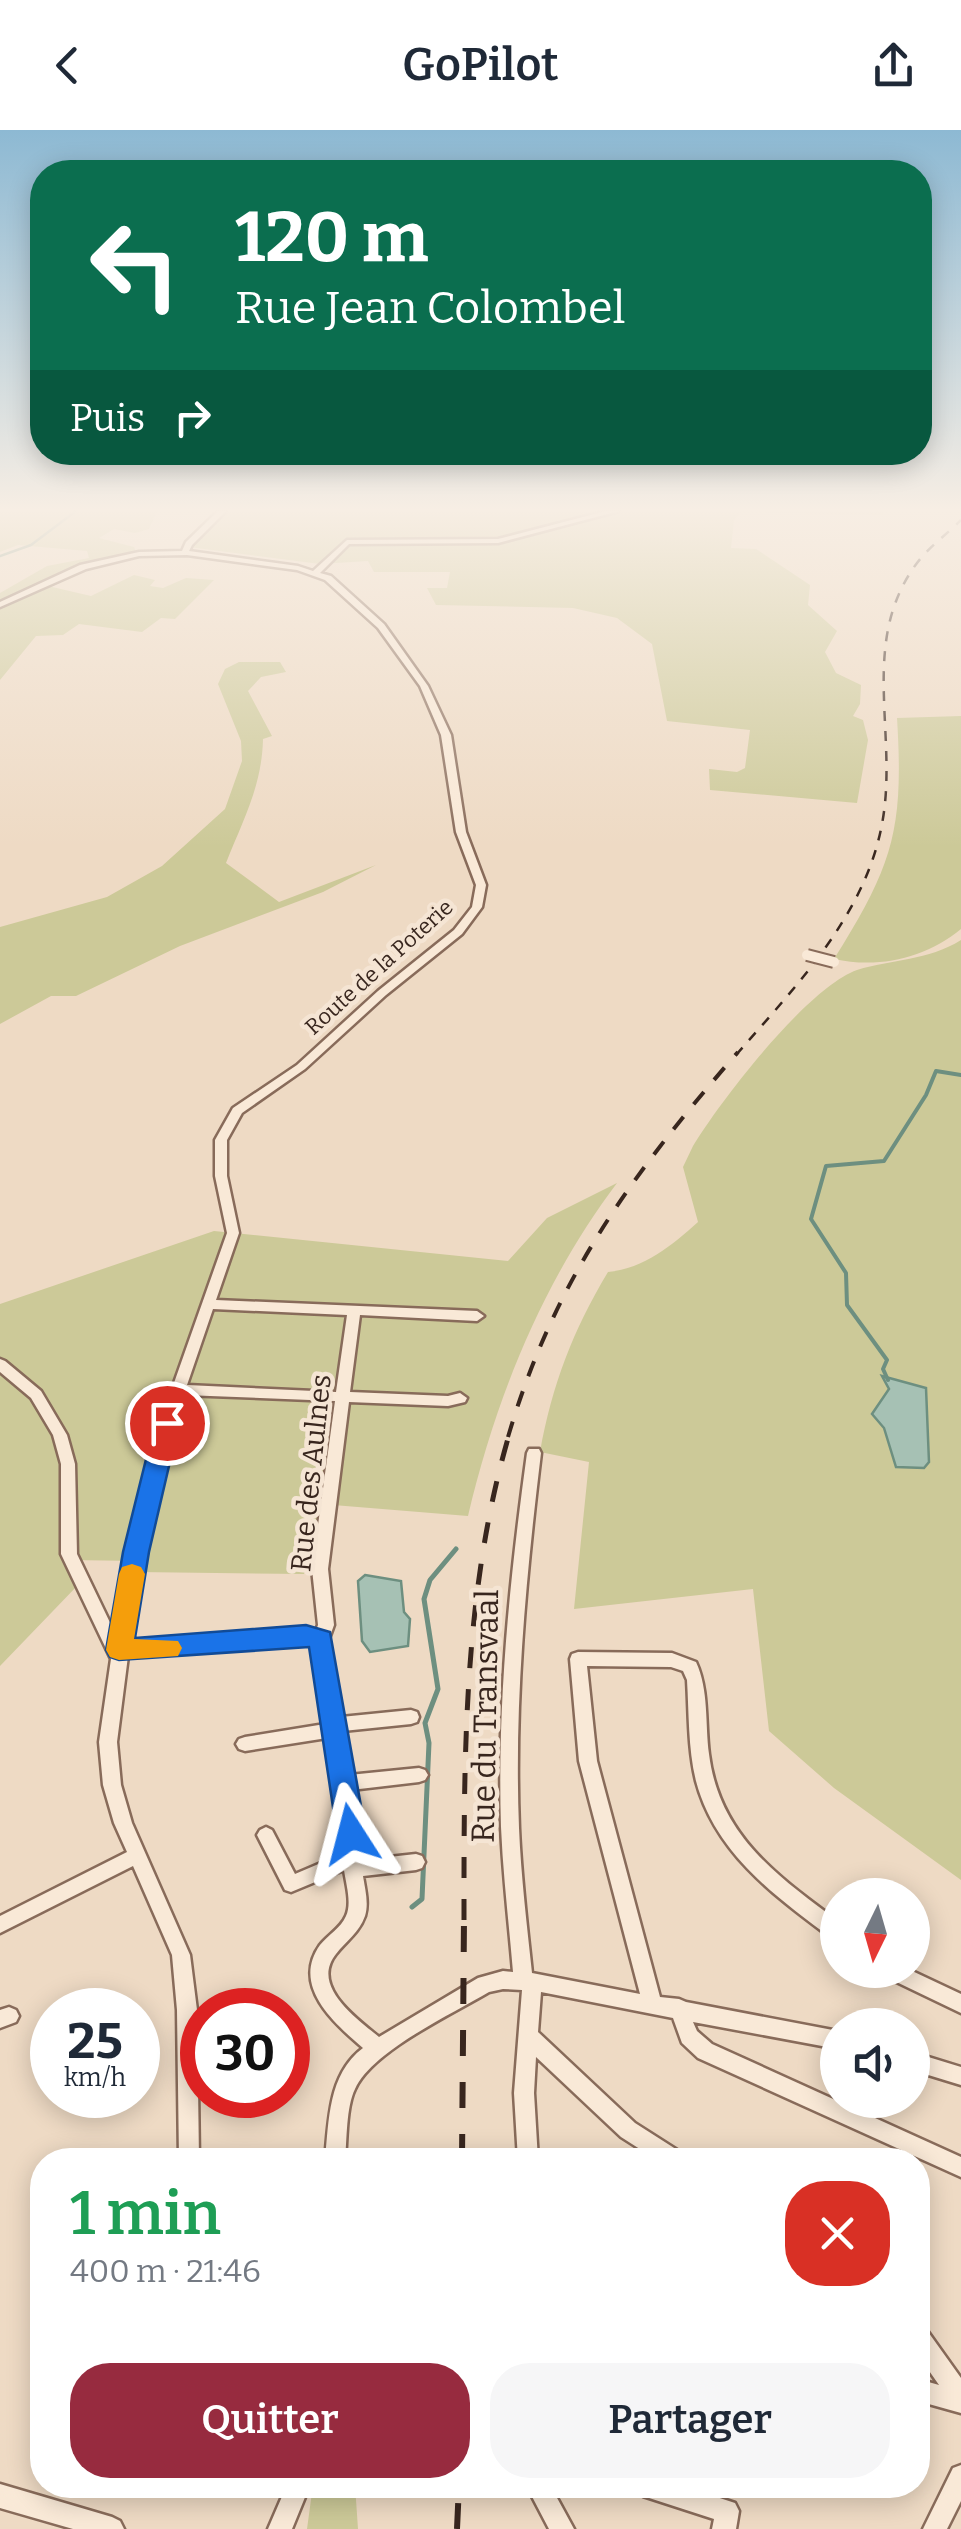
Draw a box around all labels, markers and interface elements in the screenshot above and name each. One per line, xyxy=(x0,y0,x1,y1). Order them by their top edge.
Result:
icon: back xyxy=(40,38,95,93)
text: GoPilot xyxy=(402,38,559,92)
icon: share xyxy=(866,38,921,93)
text: 120 m xyxy=(235,196,428,280)
icon: left xyxy=(70,200,200,330)
text: Rue Jean Colombel xyxy=(235,281,625,335)
icon: right xyxy=(165,390,220,445)
text: Puis xyxy=(70,395,145,441)
street label: Route de la Poterie xyxy=(300,894,458,1040)
street label: Rue des Aulnes xyxy=(284,1373,338,1573)
pin xyxy=(125,1381,210,1466)
icon: arrive xyxy=(140,1396,195,1451)
street label: Rue du Transvaal xyxy=(464,1589,506,1843)
position arrow xyxy=(299,1782,403,1886)
north arrow xyxy=(820,1878,930,1988)
map controls xyxy=(820,1878,930,2118)
speed limit sign: 30 xyxy=(180,1988,310,2118)
button: sound xyxy=(820,2008,930,2118)
text: 25 xyxy=(67,2011,123,2071)
text: km/h xyxy=(64,2063,126,2093)
text: 1 min xyxy=(70,2178,221,2250)
button: close xyxy=(785,2181,890,2286)
text: 400 m · 21:46 xyxy=(70,2252,261,2290)
button: Quitter xyxy=(70,2363,470,2478)
button: Partager xyxy=(490,2363,890,2478)

